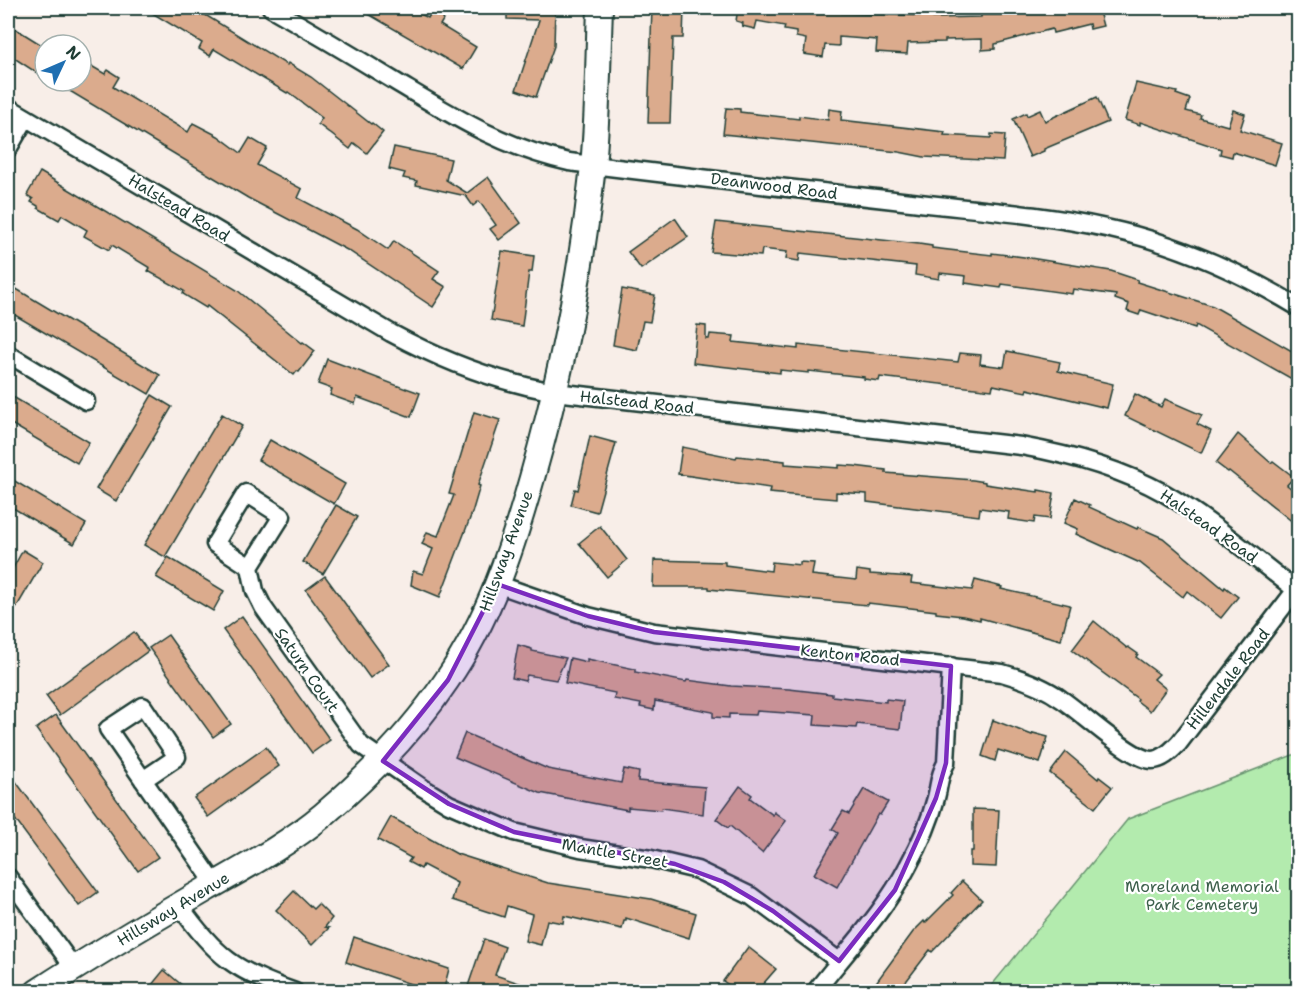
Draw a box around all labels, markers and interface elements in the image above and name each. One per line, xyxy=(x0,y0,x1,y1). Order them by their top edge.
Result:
north arrow xyxy=(33,33,93,93)
text: N xyxy=(61,41,85,65)
street label: Deanwood Road xyxy=(709,168,839,204)
street label: Halstead Road xyxy=(124,169,234,247)
street label: Halstead Road xyxy=(579,386,695,418)
street label: Halstead Road xyxy=(1156,484,1262,568)
street label: Hillsway Avenue xyxy=(474,487,538,615)
street label: Saturn Court xyxy=(270,623,344,717)
street label: Hillendale Road xyxy=(1182,624,1274,734)
street label: Kenton Road xyxy=(799,639,901,671)
street label: Mantle Street xyxy=(560,833,670,873)
street label: Hillsway Avenue xyxy=(113,867,233,951)
park label: Moreland Memorial Park Cemetery xyxy=(1125,876,1279,915)

